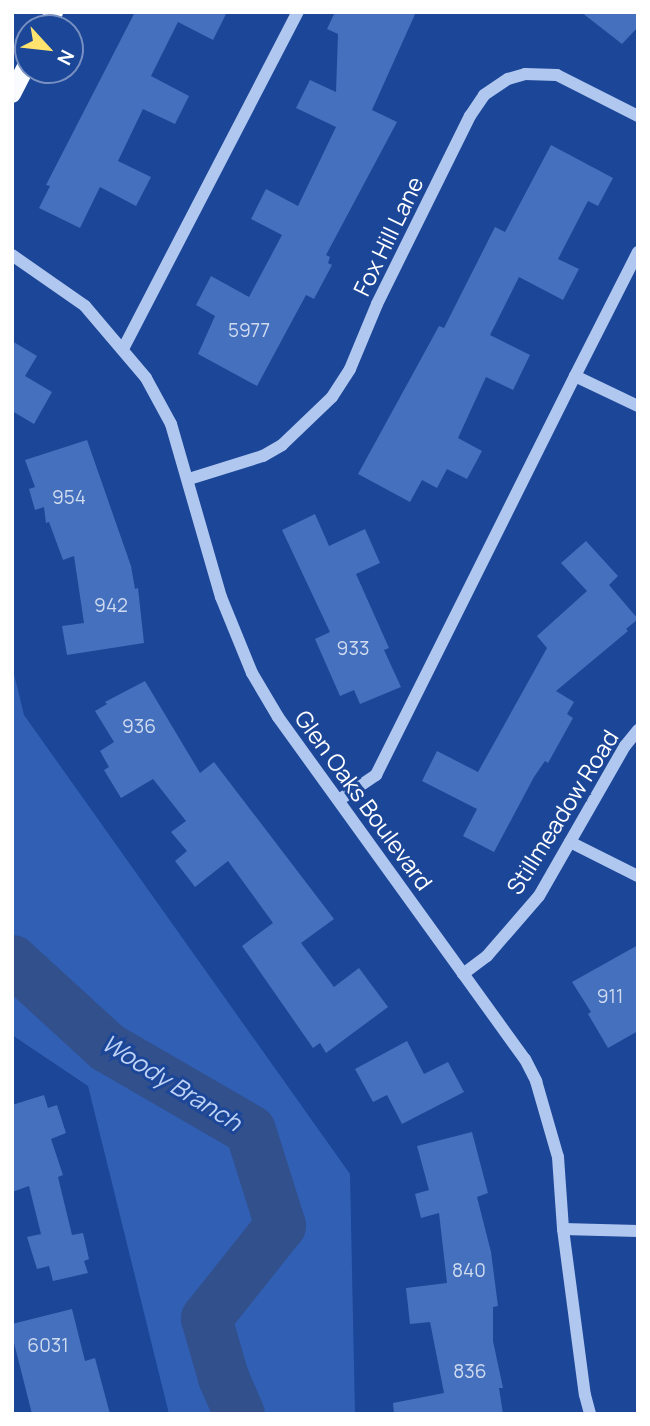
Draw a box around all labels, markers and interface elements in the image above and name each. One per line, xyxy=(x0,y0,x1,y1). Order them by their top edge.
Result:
north arrow xyxy=(14,14,84,84)
text: N xyxy=(51,46,81,70)
street label: Fox Hill Lane xyxy=(347,172,429,300)
house number: 5977 xyxy=(228,320,270,342)
house number: 954 xyxy=(52,487,86,509)
house number: 942 xyxy=(94,595,128,617)
house number: 933 xyxy=(337,638,369,660)
street label: Glen Oaks Boulevard xyxy=(290,705,438,895)
house number: 936 xyxy=(122,716,156,738)
street label: Stillmeadow Road xyxy=(500,725,624,899)
house number: 911 xyxy=(597,986,623,1008)
water label: Woody Branch xyxy=(97,1028,247,1136)
house number: 840 xyxy=(452,1260,486,1282)
house number: 6031 xyxy=(27,1335,69,1357)
house number: 836 xyxy=(453,1361,487,1383)

